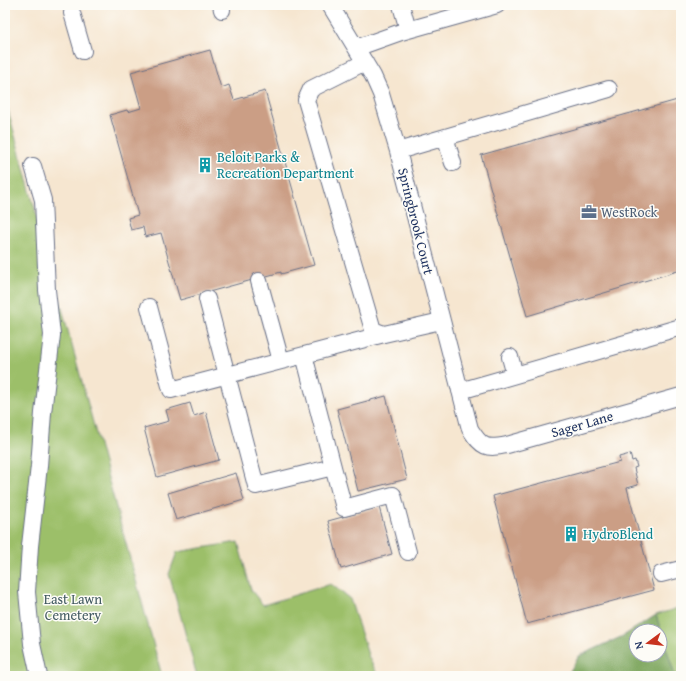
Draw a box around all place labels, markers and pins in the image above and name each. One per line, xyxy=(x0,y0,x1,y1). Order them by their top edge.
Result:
place label: Beloit Parks & Recreation Department xyxy=(217,147,354,183)
building icon: Beloit Parks & Recreation Department xyxy=(196,156,214,174)
place label: WestRock xyxy=(601,202,659,222)
office icon: WestRock xyxy=(580,203,598,221)
place label: HydroBlend xyxy=(583,524,654,544)
building icon: HydroBlend xyxy=(562,525,580,543)

